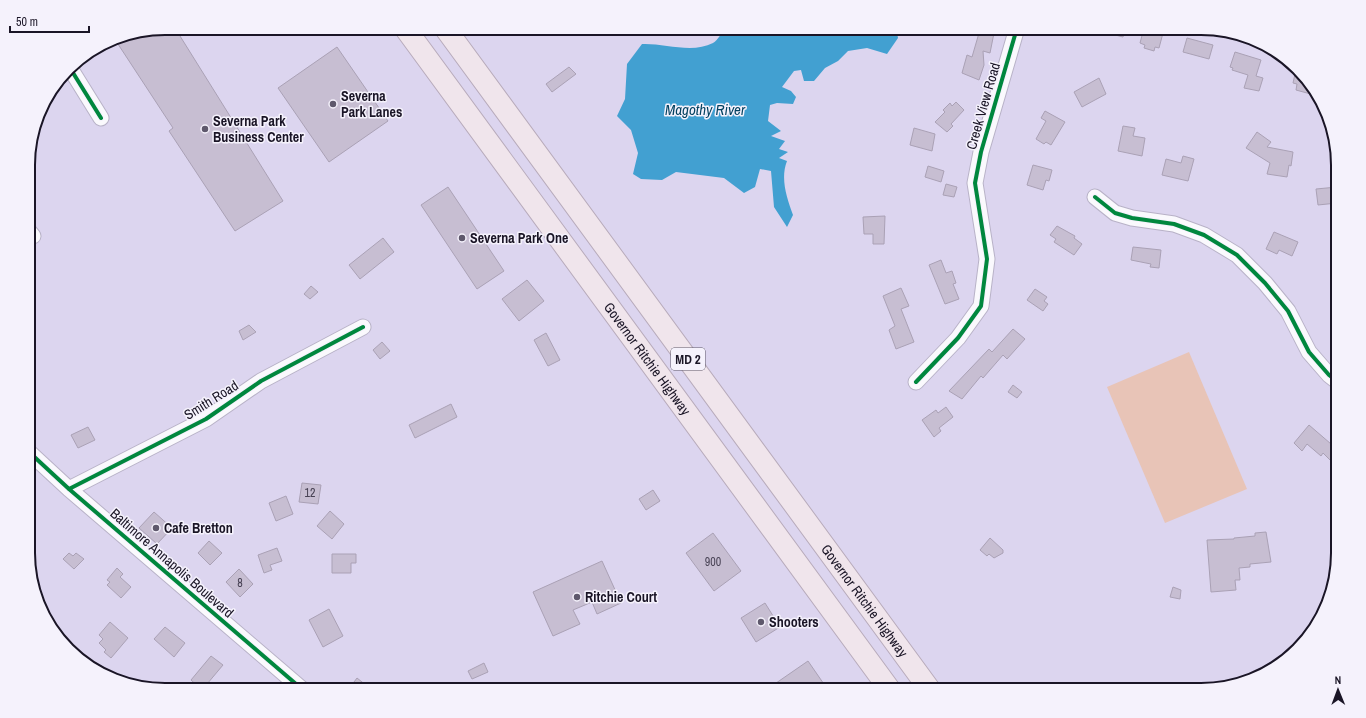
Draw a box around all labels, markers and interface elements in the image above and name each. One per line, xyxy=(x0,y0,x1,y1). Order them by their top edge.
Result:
scale bar xyxy=(10,8,89,34)
text: 50 m xyxy=(16,14,38,30)
street label: Creek View Road xyxy=(962,60,1004,152)
place label: Severna Park Lanes xyxy=(341,87,402,121)
marker: Severna Park Lanes xyxy=(328,99,338,109)
water label: Magothy River xyxy=(665,99,746,120)
place label: Severna Park Business Center xyxy=(213,112,304,146)
marker: Severna Park Business Center xyxy=(200,124,210,134)
place label: Severna Park One xyxy=(470,229,568,247)
marker: Severna Park One xyxy=(457,233,467,243)
street label: Governor Ritchie Highway xyxy=(600,299,695,419)
road number: MD 2 xyxy=(671,348,705,370)
street label: Smith Road xyxy=(181,376,241,424)
house number: 12 xyxy=(305,485,315,501)
street label: Baltimore Annapolis Boulevard xyxy=(107,504,237,622)
place label: Cafe Bretton xyxy=(164,519,233,537)
marker: Cafe Bretton xyxy=(151,523,161,533)
street label: Governor Ritchie Highway xyxy=(817,541,912,661)
house number: 900 xyxy=(705,554,721,570)
house number: 8 xyxy=(237,575,243,591)
place label: Ritchie Court xyxy=(585,588,657,606)
marker: Ritchie Court xyxy=(572,592,582,602)
place label: Shooters xyxy=(769,613,819,631)
marker: Shooters xyxy=(756,617,766,627)
north arrow xyxy=(1318,670,1358,710)
text: N xyxy=(1334,673,1341,687)

